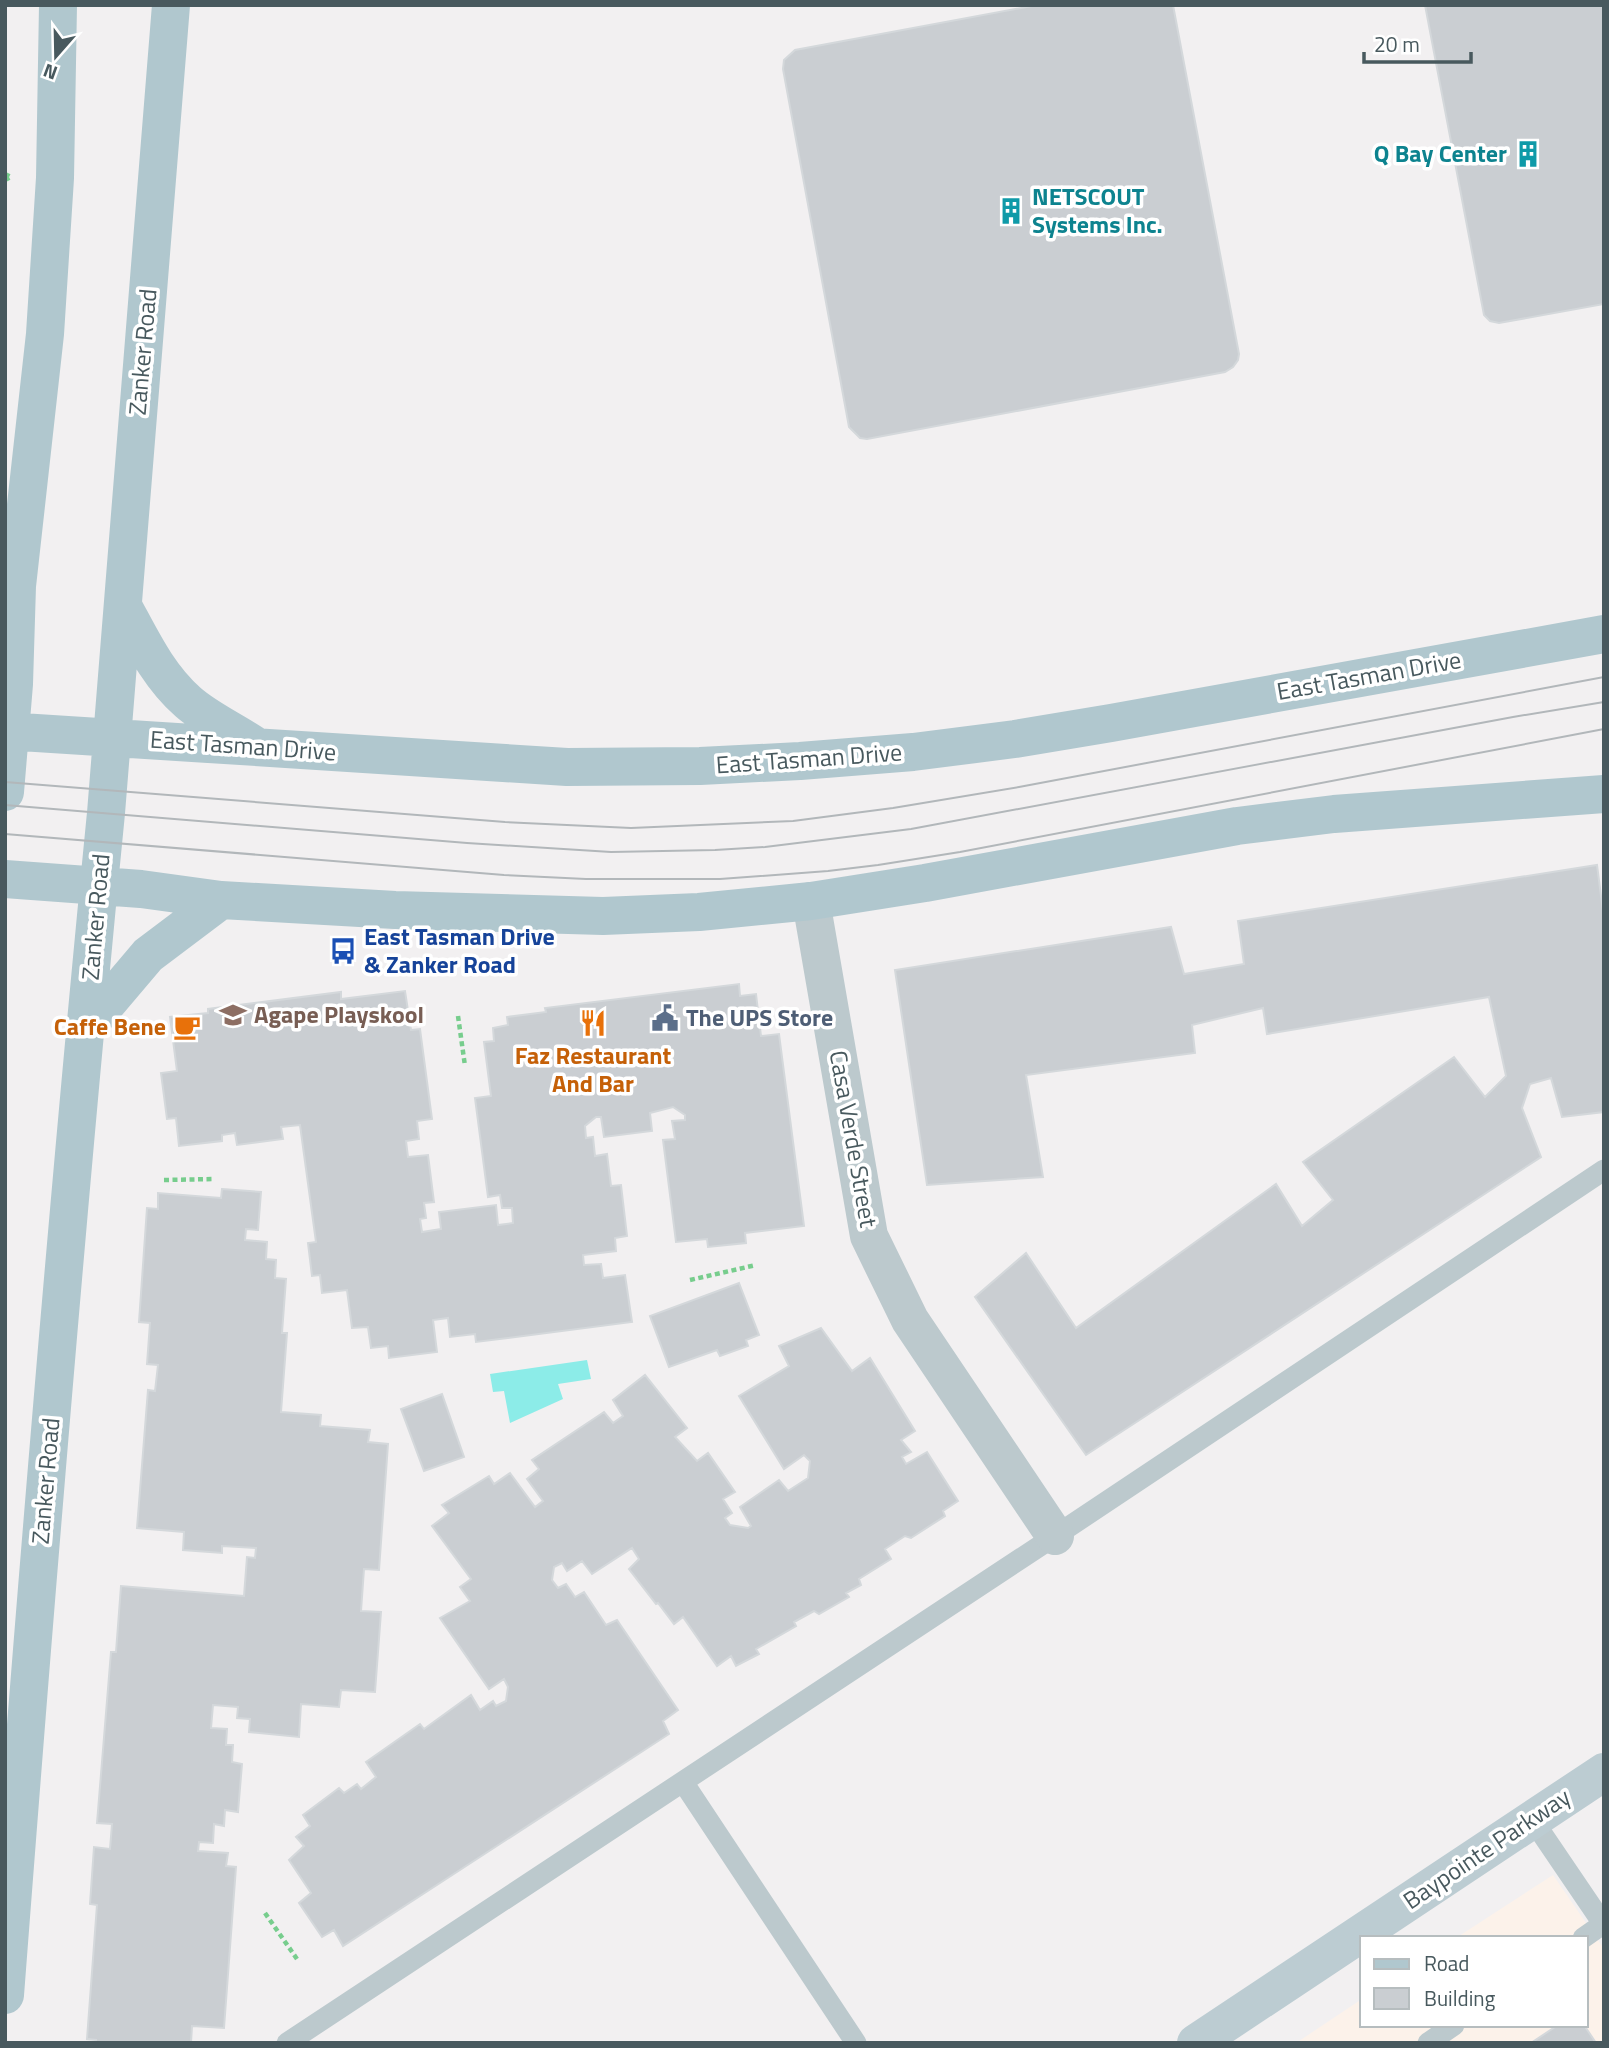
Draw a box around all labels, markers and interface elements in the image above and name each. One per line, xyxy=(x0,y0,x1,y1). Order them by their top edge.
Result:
north arrow xyxy=(21,21,91,91)
scale bar xyxy=(1364,21,1471,65)
text: 20 m xyxy=(1374,28,1420,60)
text: N xyxy=(39,57,61,88)
place label: Q Bay Center xyxy=(1374,135,1507,171)
building icon: Q Bay Center xyxy=(1513,139,1543,169)
place label: NETSCOUT Systems Inc. xyxy=(1032,178,1163,242)
building icon: NETSCOUT Systems Inc. xyxy=(996,196,1026,226)
street label: Zanker Road xyxy=(119,287,165,417)
street label: East Tasman Drive xyxy=(1274,641,1464,709)
street label: East Tasman Drive xyxy=(149,721,337,769)
street label: East Tasman Drive xyxy=(715,734,903,782)
street label: Zanker Road xyxy=(72,852,118,982)
place label: East Tasman Drive & Zanker Road xyxy=(364,918,555,982)
bus stop icon: East Tasman Drive & Zanker Road xyxy=(328,936,358,966)
place label: Agape Playskool xyxy=(254,996,424,1032)
place label: The UPS Store xyxy=(686,999,833,1035)
school or university icon: Agape Playskool xyxy=(218,1000,248,1030)
public building icon: The UPS Store xyxy=(650,1003,680,1033)
place label: Caffe Bene xyxy=(54,1008,166,1044)
restaurant icon: Faz Restaurant And Bar xyxy=(578,1008,608,1038)
cafe icon: Caffe Bene xyxy=(172,1012,202,1042)
place label: Faz Restaurant And Bar xyxy=(515,1037,672,1101)
street label: Casa Verde Street xyxy=(821,1048,887,1231)
street label: Zanker Road xyxy=(22,1416,68,1546)
street label: Baypointe Parkway xyxy=(1395,1778,1578,1918)
legend xyxy=(1360,1936,1588,2027)
text: Road xyxy=(1424,1947,1469,1979)
text: Building xyxy=(1424,1982,1496,2014)

